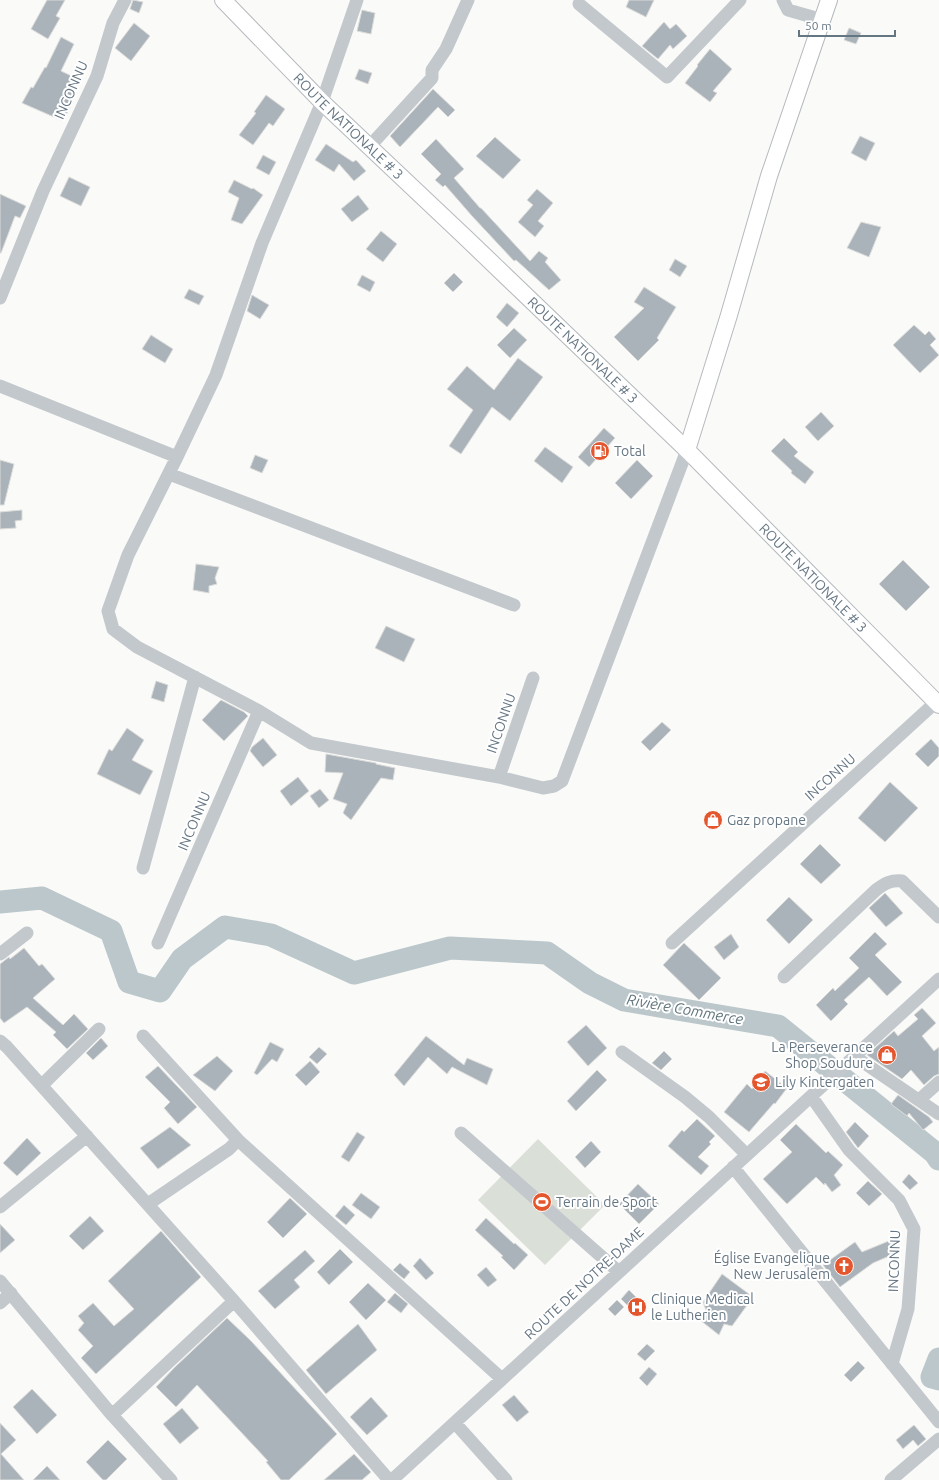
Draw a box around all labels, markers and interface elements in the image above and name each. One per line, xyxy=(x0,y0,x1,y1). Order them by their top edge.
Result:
scale bar xyxy=(799,12,895,38)
text: 50 m xyxy=(805,19,832,32)
street label: INCONNU xyxy=(51,58,91,122)
street label: ROUTE NATIONALE # 3 xyxy=(290,70,407,183)
street label: ROUTE NATIONALE # 3 xyxy=(524,294,641,406)
fuel station icon: Total xyxy=(589,440,611,462)
place label: Total xyxy=(614,443,646,459)
street label: ROUTE NATIONALE # 3 xyxy=(756,520,870,635)
street label: INCONNU xyxy=(483,691,519,755)
street label: INCONNU xyxy=(801,750,859,804)
street label: INCONNU xyxy=(174,789,214,853)
shop icon: Gaz propane xyxy=(702,809,724,831)
place label: Gaz propane xyxy=(727,812,806,828)
water label: Rivière Commerce xyxy=(625,990,745,1028)
place label: La Perseverance Shop Soudure xyxy=(771,1039,873,1071)
shop icon: La Perseverance Shop Soudure xyxy=(876,1044,898,1066)
school or university icon: Lily Kintergaten xyxy=(750,1071,772,1093)
place label: Lily Kintergaten xyxy=(775,1074,874,1090)
sports icon: Terrain de Sport xyxy=(531,1191,553,1213)
place label: Terrain de Sport xyxy=(556,1194,657,1210)
street label: ROUTE DE NOTRE-DAME xyxy=(521,1224,647,1342)
street label: INCONNU xyxy=(885,1230,903,1292)
place label: Église Evangelique New Jerusalem xyxy=(714,1249,830,1282)
church icon: Église Evangelique New Jerusalem xyxy=(833,1255,855,1277)
place label: Clinique Medical le Lutherien xyxy=(651,1291,754,1323)
hospital icon: Clinique Medical le Lutherien xyxy=(626,1296,648,1318)

